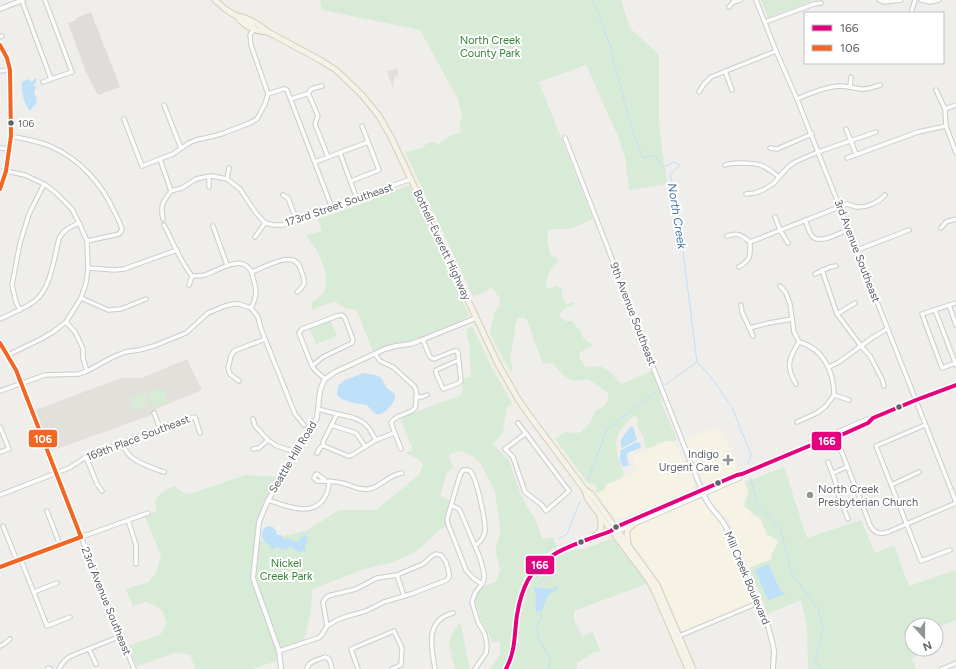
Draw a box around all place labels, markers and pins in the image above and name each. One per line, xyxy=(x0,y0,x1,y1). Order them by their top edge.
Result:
place label: 106 xyxy=(18,117,35,130)
marker: 106 xyxy=(6,118,16,128)
unlabelled marker xyxy=(894,402,904,412)
line badge: 106 xyxy=(28,429,58,448)
place label: Indigo Urgent Care xyxy=(659,448,719,474)
marker: Indigo Urgent Care xyxy=(722,454,734,466)
unlabelled marker xyxy=(713,478,723,488)
place label: North Creek Presbyterian Church xyxy=(818,483,918,509)
marker: North Creek Presbyterian Church xyxy=(805,490,815,500)
unlabelled marker xyxy=(611,522,621,532)
unlabelled marker xyxy=(576,537,586,547)

